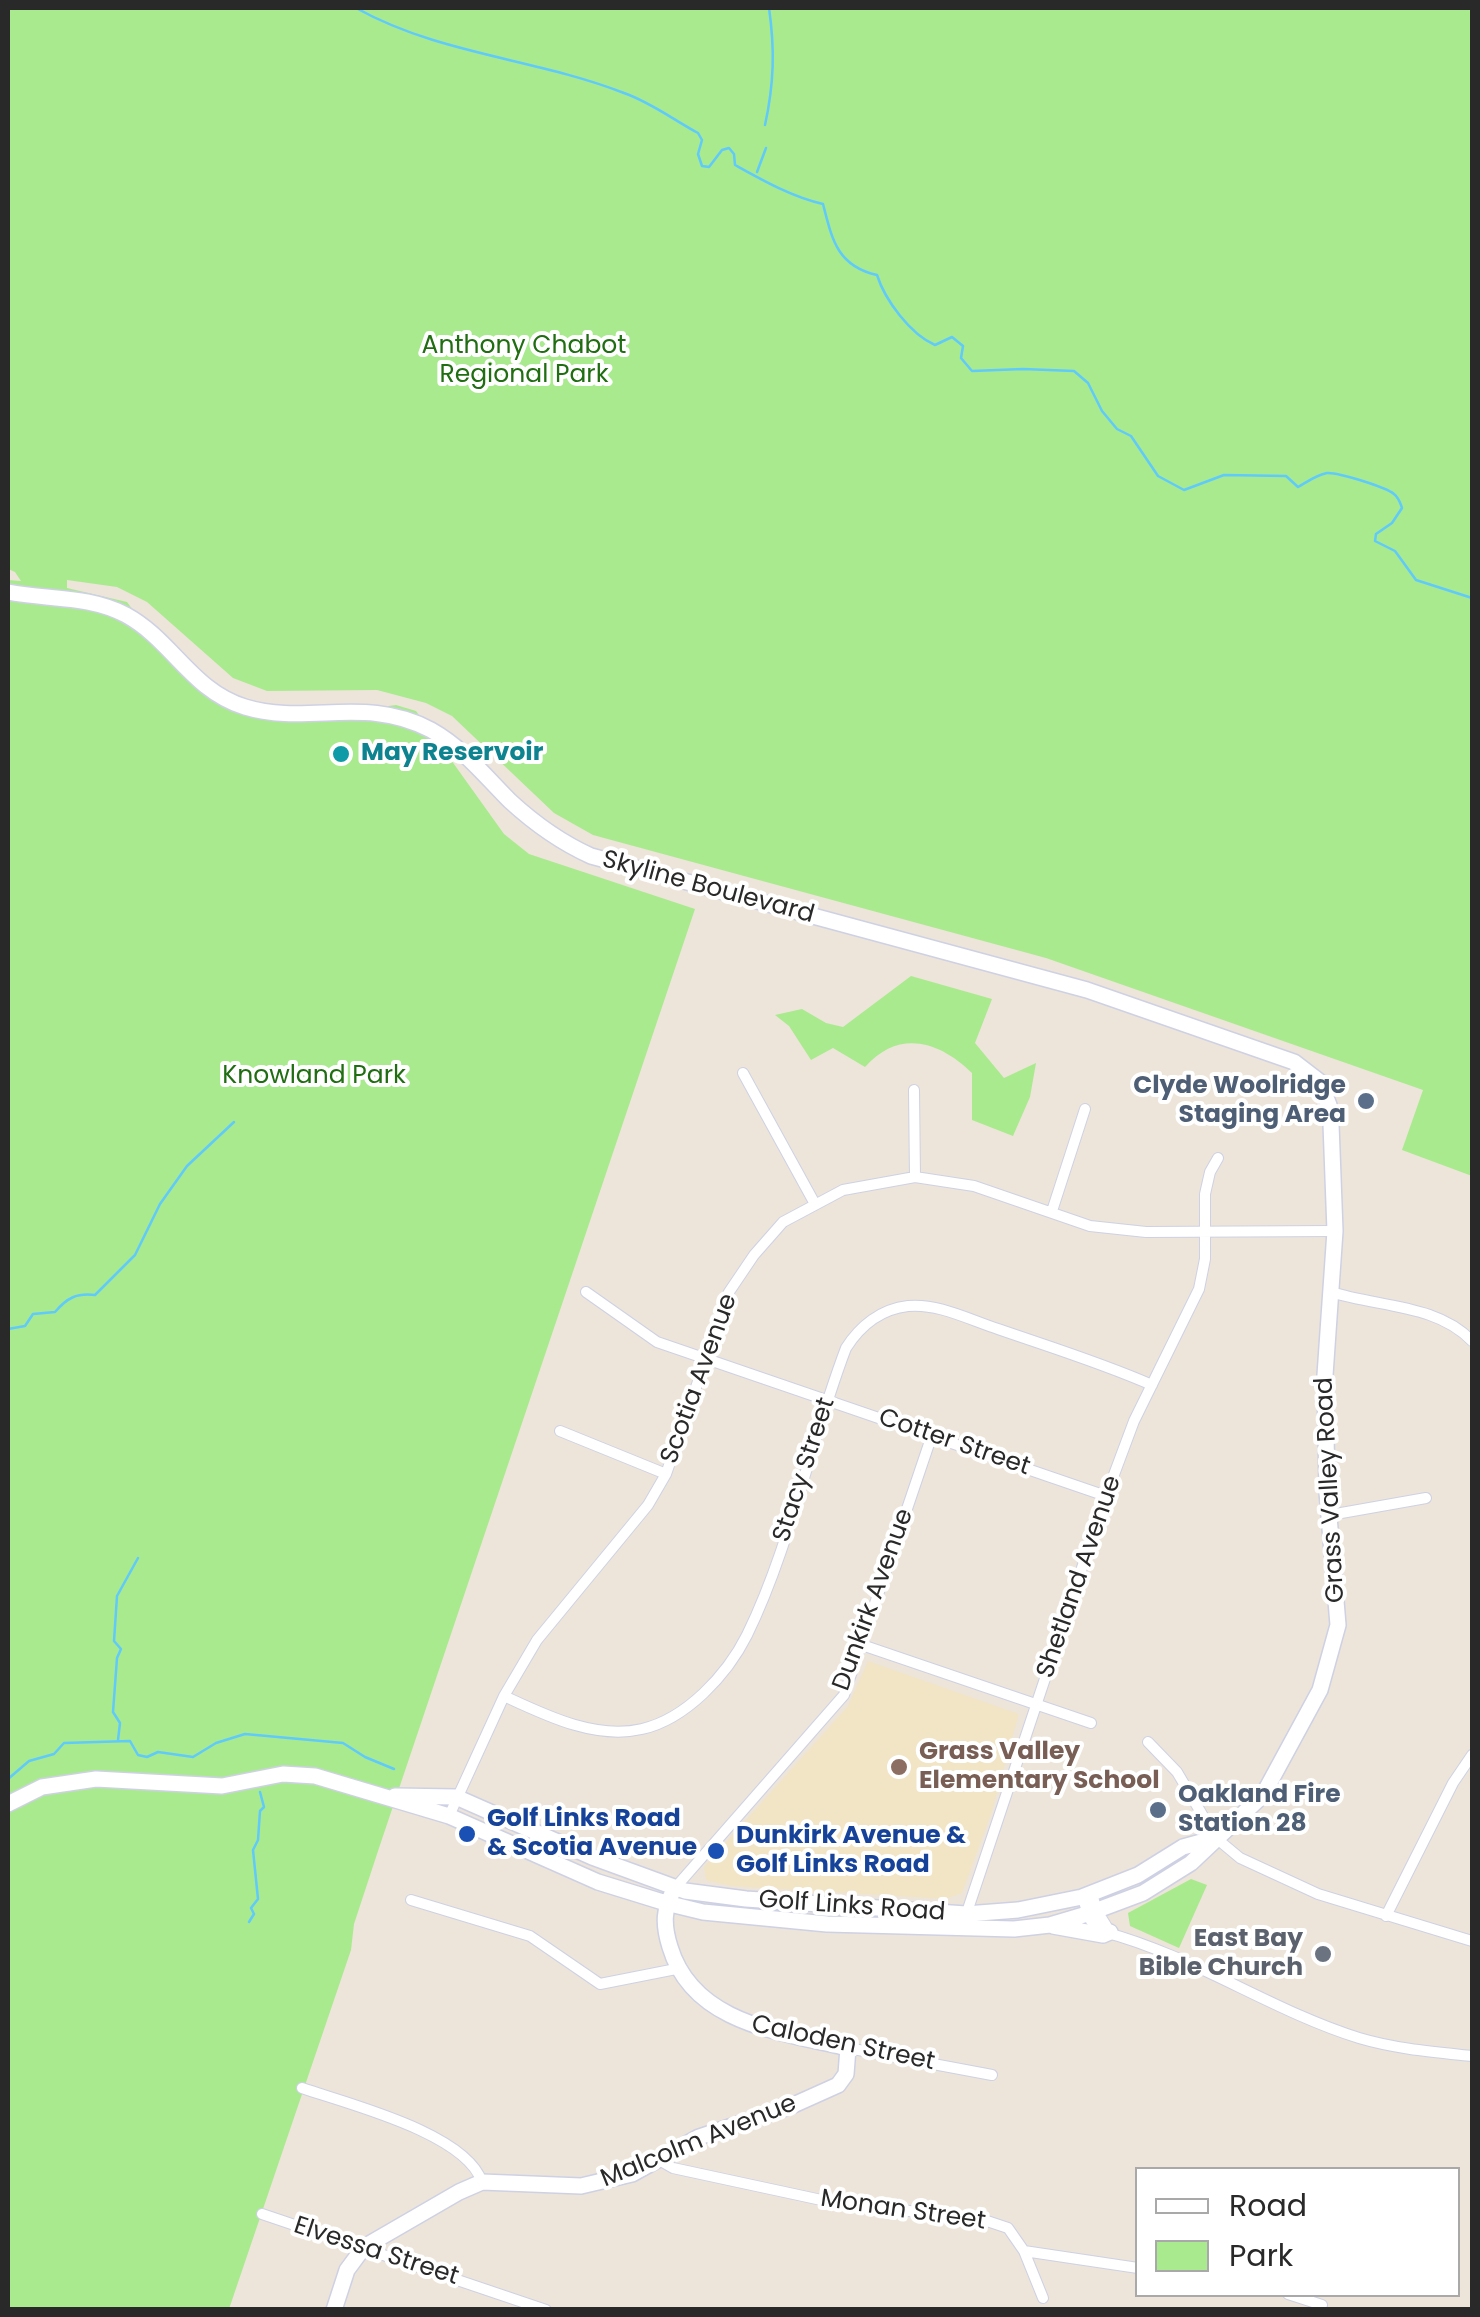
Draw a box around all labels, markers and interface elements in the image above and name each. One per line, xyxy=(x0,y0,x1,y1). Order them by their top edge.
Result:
park label: Anthony Chabot Regional Park xyxy=(422,332,626,391)
place label: May Reservoir xyxy=(361,739,543,769)
marker: May Reservoir xyxy=(330,743,352,765)
street label: Skyline Boulevard xyxy=(599,845,817,931)
park label: Knowland Park xyxy=(222,1062,406,1092)
place label: Clyde Woolridge Staging Area xyxy=(1133,1072,1346,1131)
marker: Clyde Woolridge Staging Area xyxy=(1355,1090,1377,1112)
street label: Scotia Avenue xyxy=(655,1290,745,1468)
street label: Grass Valley Road xyxy=(1310,1376,1352,1604)
street label: Stacy Street xyxy=(768,1394,842,1546)
street label: Cotter Street xyxy=(874,1403,1034,1483)
street label: Shetland Avenue xyxy=(1031,1472,1129,1682)
street label: Dunkirk Avenue xyxy=(827,1505,921,1695)
place label: Grass Valley Elementary School xyxy=(919,1738,1160,1797)
marker: Grass Valley Elementary School xyxy=(888,1756,910,1778)
place label: Oakland Fire Station 28 xyxy=(1178,1781,1341,1840)
marker: Oakland Fire Station 28 xyxy=(1147,1799,1169,1821)
place label: Golf Links Road & Scotia Avenue xyxy=(487,1805,697,1864)
place label: Dunkirk Avenue & Golf Links Road xyxy=(736,1822,966,1881)
marker: Golf Links Road & Scotia Avenue xyxy=(456,1823,478,1845)
marker: Dunkirk Avenue & Golf Links Road xyxy=(705,1840,727,1862)
street label: Golf Links Road xyxy=(758,1886,946,1928)
place label: East Bay Bible Church xyxy=(1139,1925,1303,1984)
marker: East Bay Bible Church xyxy=(1312,1943,1334,1965)
street label: Caloden Street xyxy=(749,2010,937,2078)
street label: Malcolm Avenue xyxy=(597,2089,801,2195)
legend xyxy=(1135,2167,1460,2297)
text: Road xyxy=(1229,2184,1307,2227)
street label: Monan Street xyxy=(819,2185,987,2237)
street label: Elvessa Street xyxy=(290,2211,462,2293)
text: Park xyxy=(1229,2234,1293,2277)

